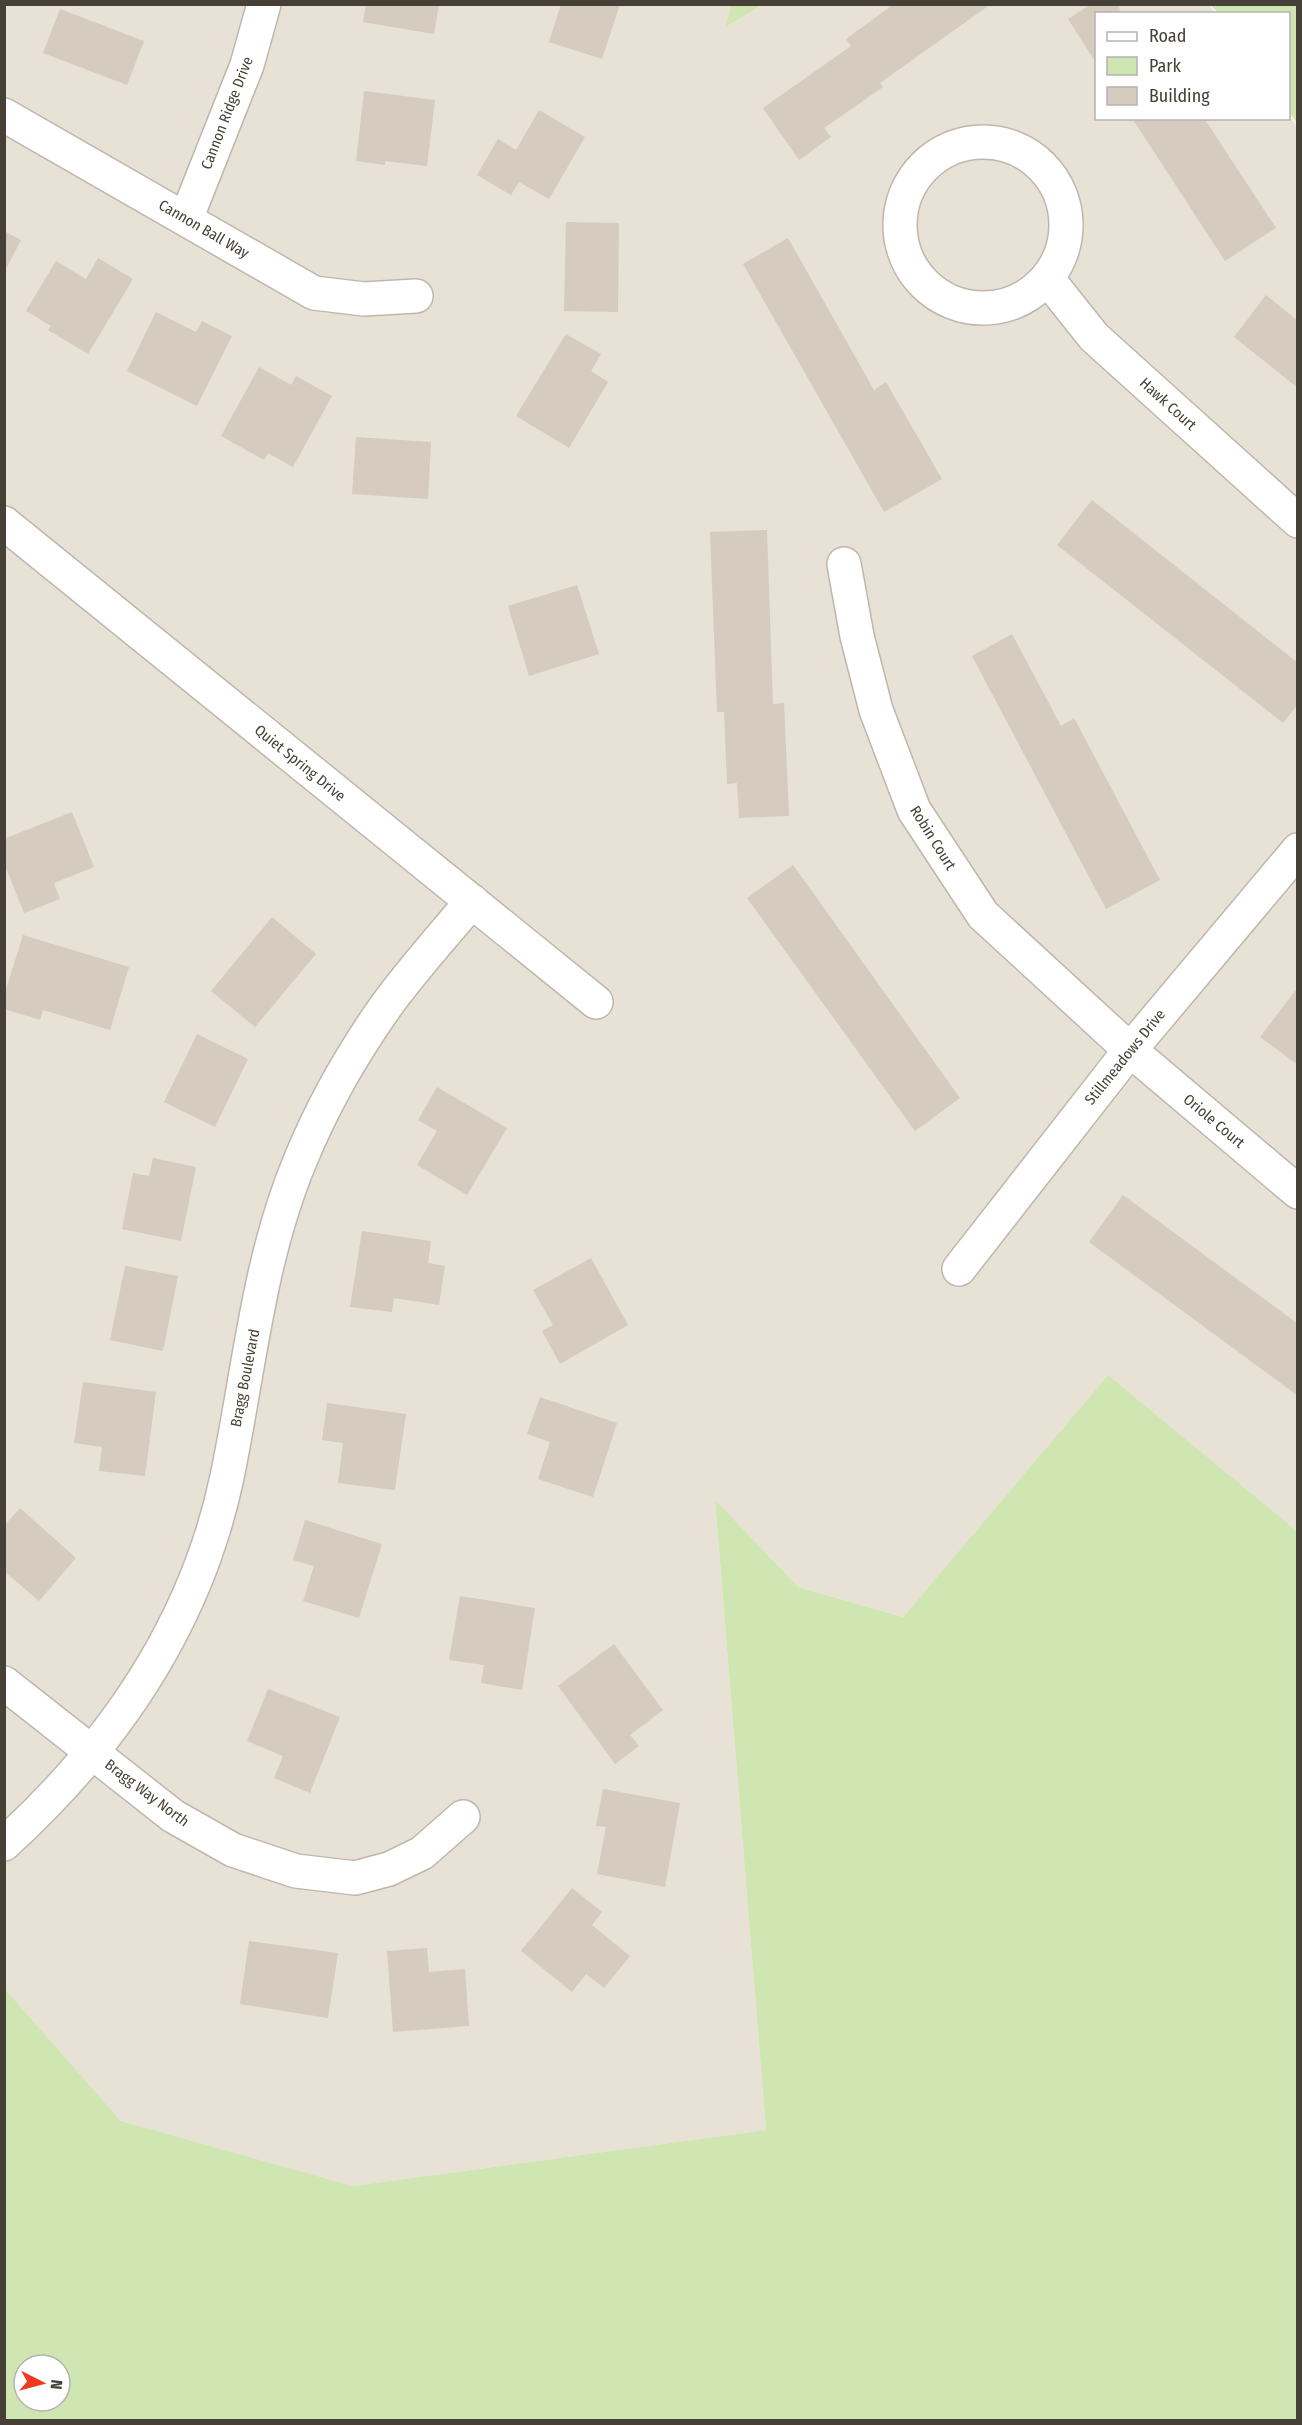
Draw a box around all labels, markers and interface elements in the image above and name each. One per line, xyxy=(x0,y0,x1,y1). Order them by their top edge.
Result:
legend xyxy=(1095,12,1290,120)
text: Road xyxy=(1149,25,1186,47)
street label: Cannon Ridge Drive xyxy=(197,54,257,172)
text: Park xyxy=(1149,55,1182,77)
text: Building xyxy=(1149,85,1210,107)
street label: Cannon Ball Way xyxy=(156,196,253,262)
street label: Hawk Court xyxy=(1136,374,1200,434)
street label: Quiet Spring Drive xyxy=(251,721,349,805)
street label: Robin Court xyxy=(906,803,960,873)
street label: Stillmeadows Drive xyxy=(1081,1006,1169,1108)
street label: Oriole Court xyxy=(1180,1090,1248,1152)
street label: Bragg Boulevard xyxy=(227,1327,263,1429)
street label: Bragg Way North xyxy=(101,1755,193,1831)
north arrow xyxy=(12,2353,72,2413)
text: N xyxy=(46,2379,66,2390)

